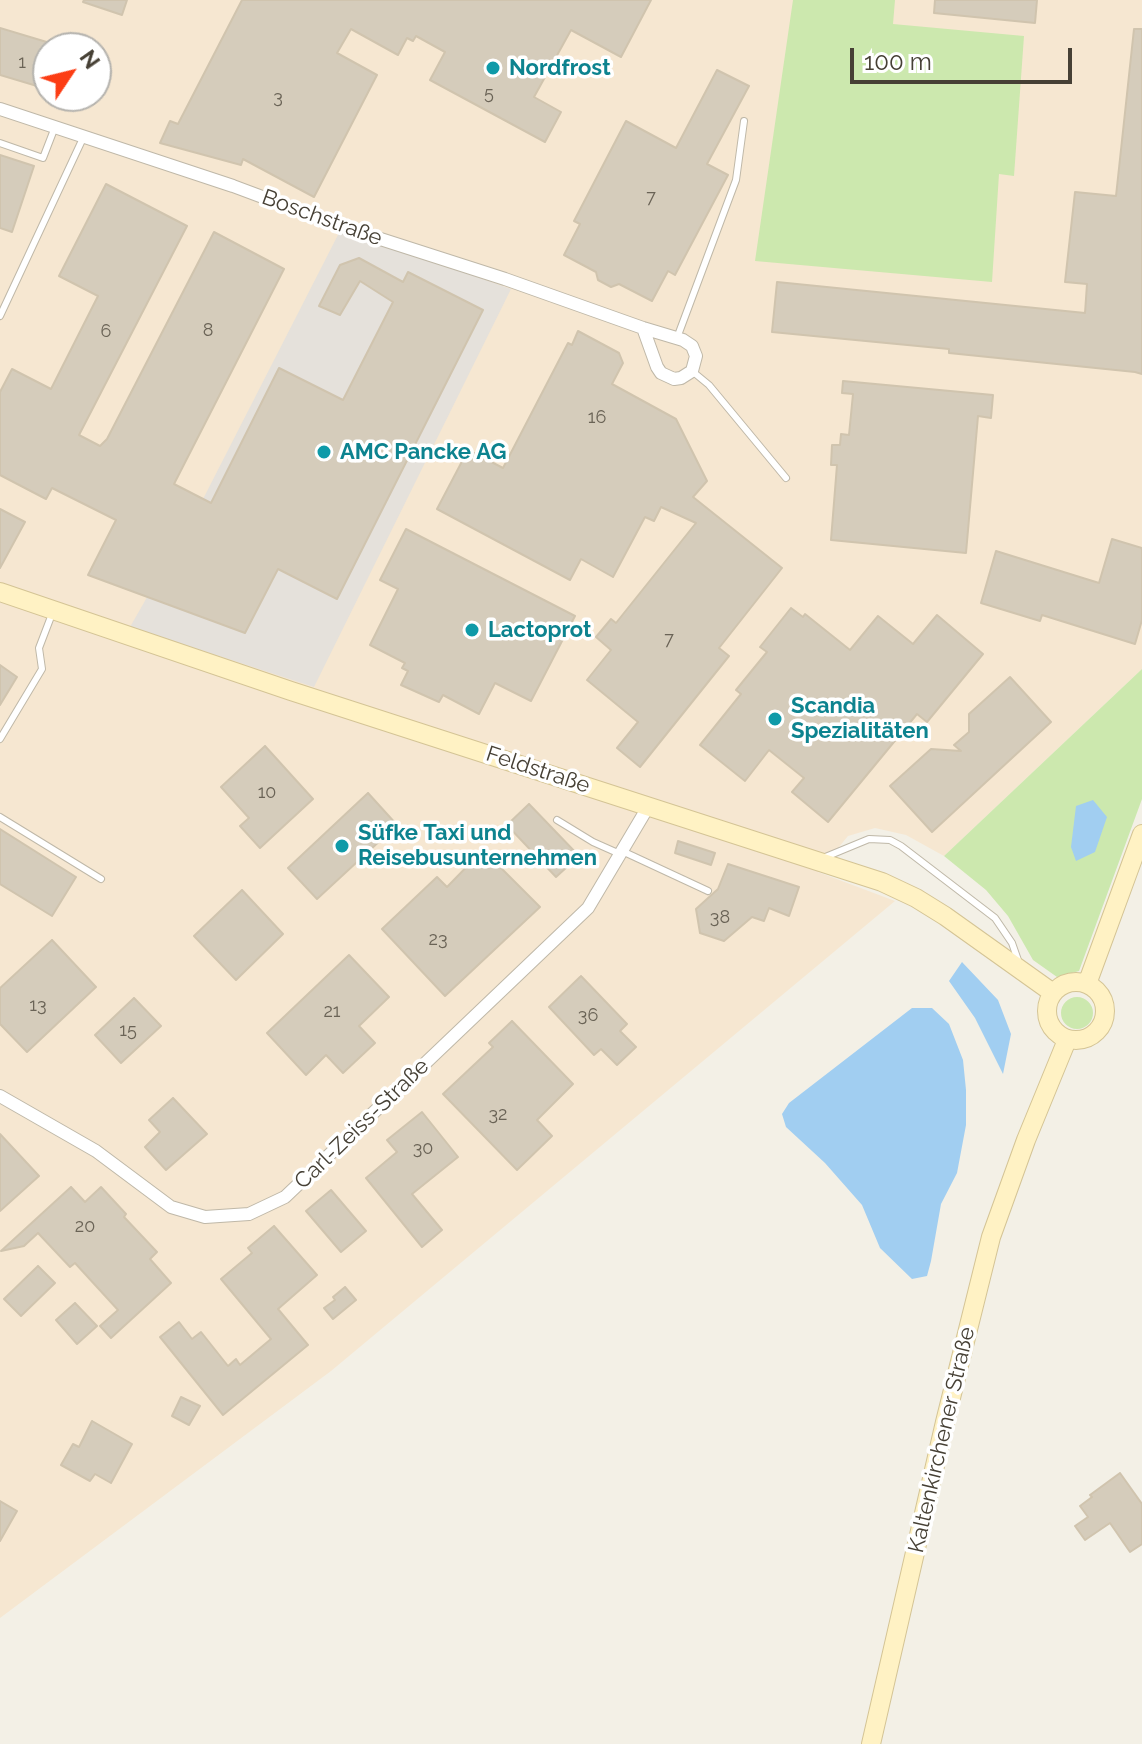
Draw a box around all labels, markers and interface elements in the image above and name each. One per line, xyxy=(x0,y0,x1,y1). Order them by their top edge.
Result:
north arrow xyxy=(32,32,112,112)
scale bar xyxy=(854,32,1076,82)
text: N xyxy=(75,45,105,74)
text: 100 m xyxy=(864,47,932,76)
house number: 1 xyxy=(18,52,26,74)
place label: Nordfrost xyxy=(509,55,611,81)
marker: Nordfrost xyxy=(484,59,502,77)
house number: 5 xyxy=(484,83,494,105)
house number: 3 xyxy=(273,87,283,109)
street label: Boschstraße xyxy=(258,184,386,252)
house number: 7 xyxy=(646,187,656,209)
house number: 8 xyxy=(203,320,213,342)
house number: 6 xyxy=(101,321,111,343)
house number: 16 xyxy=(588,407,606,429)
place label: AMC Pancke AG xyxy=(340,439,506,465)
marker: AMC Pancke AG xyxy=(315,443,333,461)
place label: Lactoprot xyxy=(488,617,591,643)
marker: Lactoprot xyxy=(463,621,481,639)
house number: 7 xyxy=(664,629,674,651)
place label: Scandia Spezialitäten xyxy=(791,693,929,744)
marker: Scandia Spezialitäten xyxy=(766,710,784,728)
street label: Feldstraße xyxy=(483,741,593,799)
house number: 10 xyxy=(258,782,276,804)
place label: Süfke Taxi und Reisebusunternehmen xyxy=(358,820,597,872)
marker: Süfke Taxi und Reisebusunternehmen xyxy=(333,837,351,855)
house number: 38 xyxy=(710,907,730,929)
house number: 23 xyxy=(429,929,447,951)
house number: 13 xyxy=(29,995,47,1017)
house number: 21 xyxy=(323,1001,341,1023)
house number: 36 xyxy=(578,1005,598,1027)
house number: 15 xyxy=(119,1020,137,1042)
street label: Carl-Zeiss-Straße xyxy=(289,1053,435,1195)
house number: 32 xyxy=(489,1104,507,1126)
house number: 30 xyxy=(413,1138,433,1160)
house number: 20 xyxy=(75,1216,95,1238)
street label: Kaltenkirchener Straße xyxy=(903,1324,981,1556)

